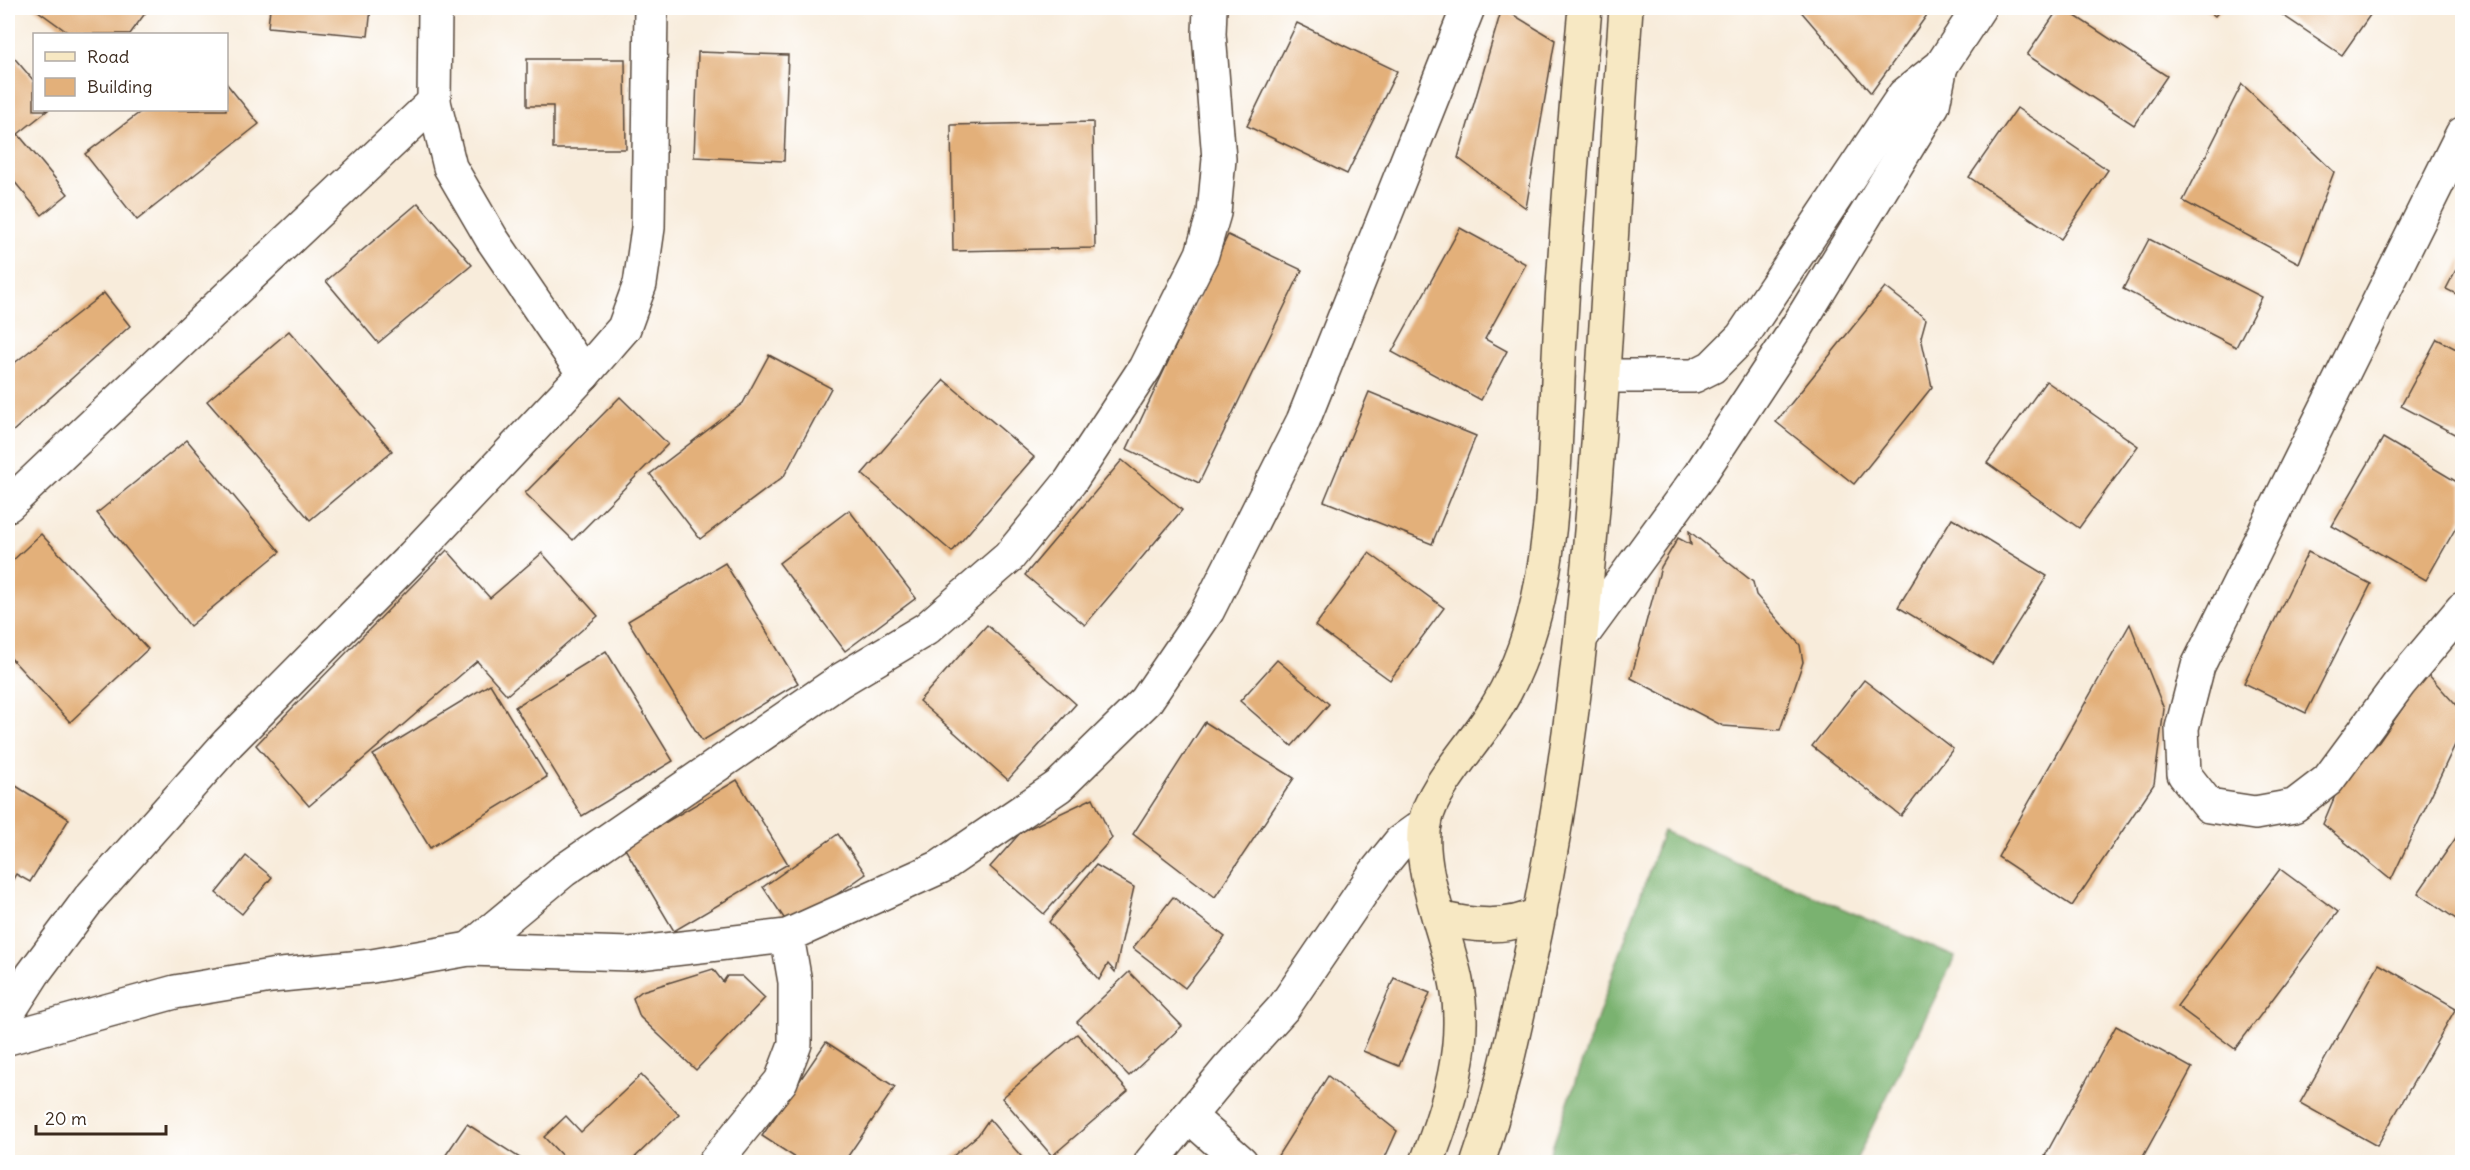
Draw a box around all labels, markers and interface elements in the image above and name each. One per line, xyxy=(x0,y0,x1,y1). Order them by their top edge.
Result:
legend xyxy=(33,33,228,111)
text: Road xyxy=(87,45,130,68)
text: Building xyxy=(87,75,152,98)
scale bar xyxy=(36,1098,166,1136)
text: 20 m xyxy=(45,1107,87,1130)

